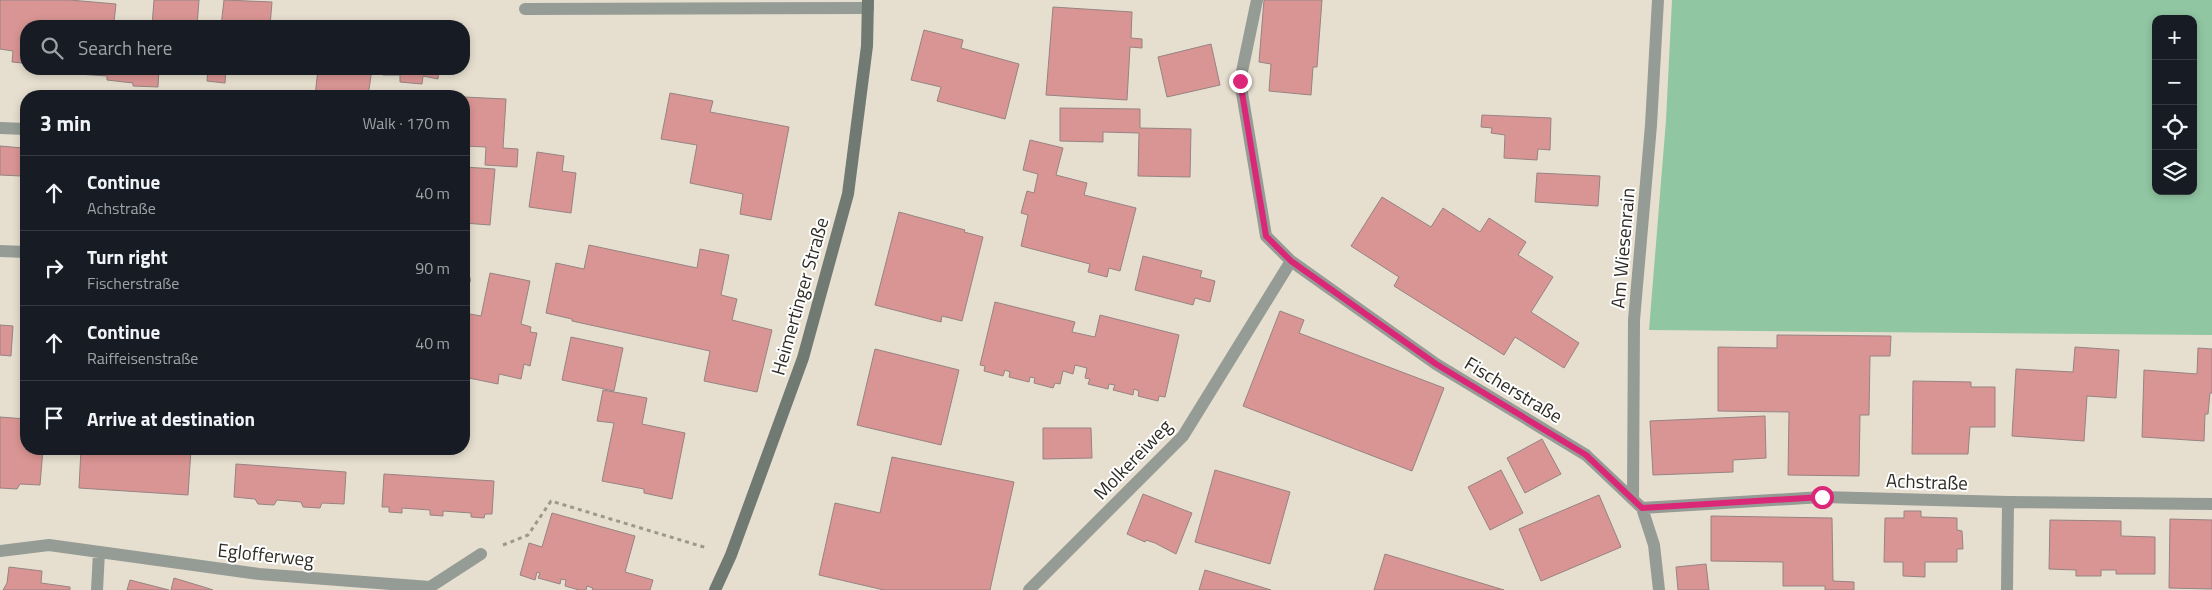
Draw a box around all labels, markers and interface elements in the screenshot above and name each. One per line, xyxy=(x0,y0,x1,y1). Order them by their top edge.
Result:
map controls xyxy=(2152,15,2197,195)
button: + xyxy=(2152,15,2197,60)
search box xyxy=(20,20,470,75)
text: Search here xyxy=(78,33,172,62)
icon: search xyxy=(38,34,66,62)
button: − xyxy=(2152,60,2197,105)
route end xyxy=(1229,70,1252,93)
button: locate xyxy=(2152,105,2197,150)
text: 3 min xyxy=(40,107,91,139)
text: Walk · 170 m xyxy=(362,111,450,135)
button: layers xyxy=(2152,150,2197,195)
text: Continue xyxy=(87,167,160,196)
icon: ahead xyxy=(40,179,68,207)
text: 40 m xyxy=(415,181,450,205)
street label: Am Wiesenrain xyxy=(1602,186,1642,310)
text: Achstraße xyxy=(87,196,156,220)
street label: Heimertinger Straße xyxy=(763,214,835,378)
text: Turn right xyxy=(87,242,168,271)
icon: right xyxy=(40,254,68,282)
text: 90 m xyxy=(415,256,450,280)
text: Fischerstraße xyxy=(87,271,179,295)
text: Continue xyxy=(87,317,160,346)
icon: ahead xyxy=(40,329,68,357)
text: 40 m xyxy=(415,331,450,355)
text: Raiffeisenstraße xyxy=(87,346,198,370)
street label: Fischerstraße xyxy=(1459,348,1569,430)
icon: arrive xyxy=(40,404,68,432)
text: Arrive at destination xyxy=(87,404,255,433)
street label: Molkereiweg xyxy=(1086,412,1178,506)
street label: Achstraße xyxy=(1886,465,1968,497)
route start xyxy=(1811,486,1834,509)
street label: Eglofferweg xyxy=(216,535,316,574)

